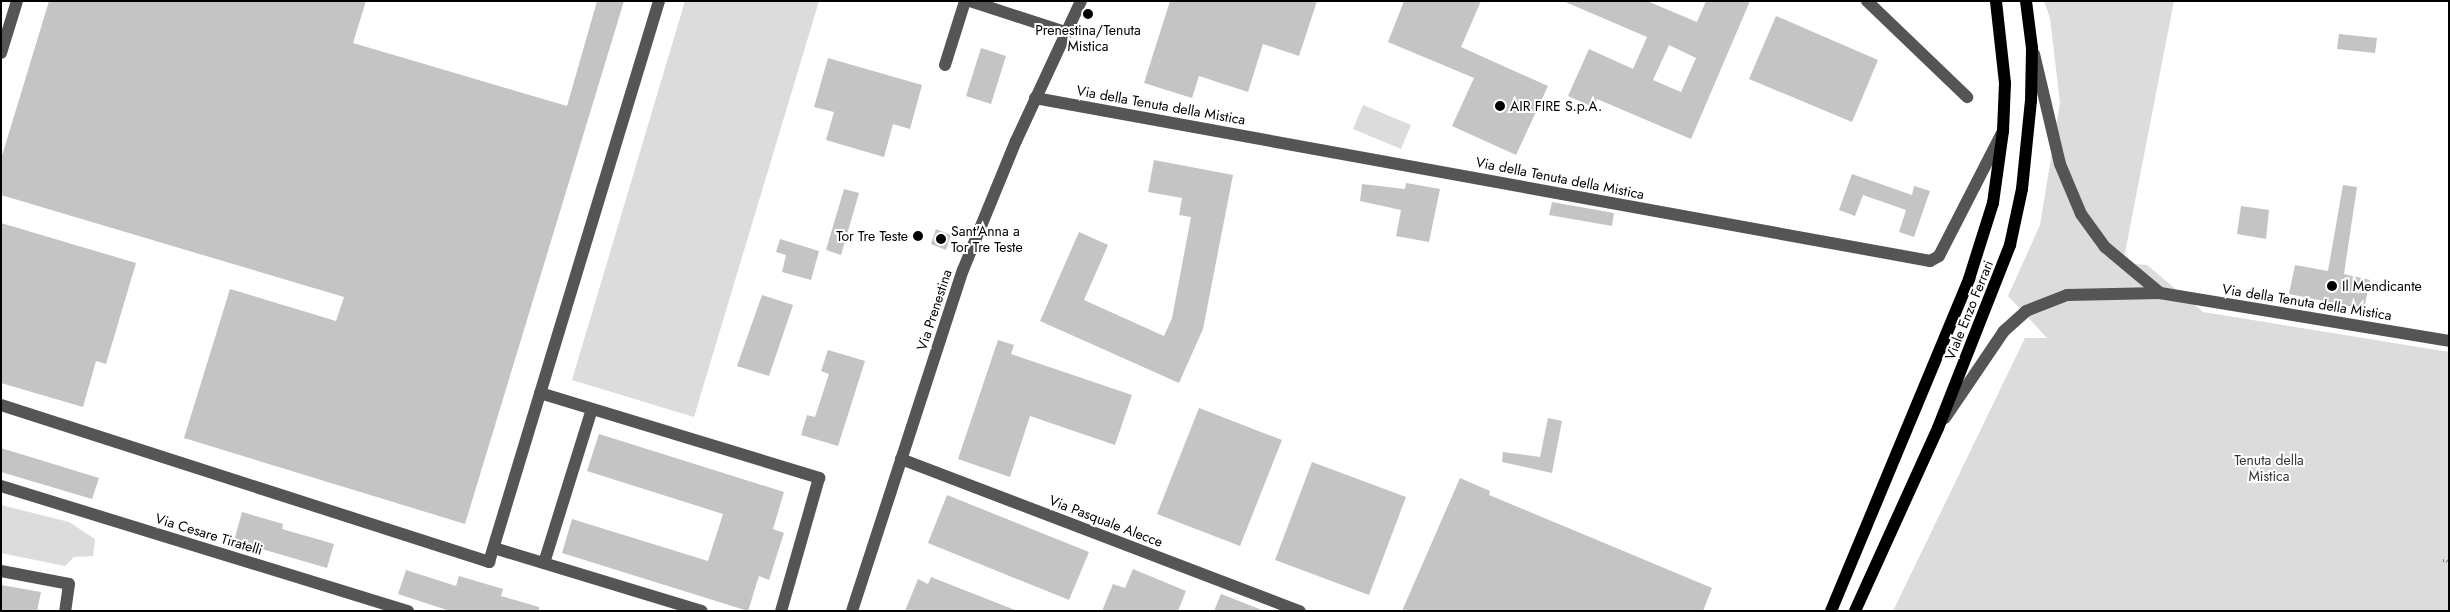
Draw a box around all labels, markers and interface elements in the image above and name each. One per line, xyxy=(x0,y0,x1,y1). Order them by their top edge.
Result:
marker: Prenestina/Tenuta Mistica xyxy=(1082,8,1094,20)
place label: Prenestina/Tenuta Mistica xyxy=(1035,22,1141,54)
street label: Via della Tenuta della Mistica xyxy=(1075,82,1247,128)
place label: AIR FIRE S.p.A. xyxy=(1510,98,1602,114)
marker: AIR FIRE S.p.A. xyxy=(1494,100,1506,112)
street label: Via della Tenuta della Mistica xyxy=(1474,153,1646,203)
place label: Sant'Anna a Tor Tre Teste xyxy=(951,223,1023,256)
place label: Tor Tre Teste xyxy=(836,228,908,244)
marker: Tor Tre Teste xyxy=(912,230,924,242)
marker: Sant'Anna a Tor Tre Teste xyxy=(935,233,947,245)
street label: Viale Enzo Ferrari xyxy=(1941,258,1997,362)
street label: Via Prenestina xyxy=(913,267,955,353)
place label: Il Mendicante xyxy=(2342,278,2422,294)
street label: Via della Tenuta della Mistica xyxy=(2221,280,2393,324)
marker: Il Mendicante xyxy=(2326,280,2338,292)
park label: Tenuta della Mistica xyxy=(2234,452,2304,484)
street label: Via Pasquale Alecce xyxy=(1047,492,1165,550)
street label: Via Cesare Tiratelli xyxy=(153,510,265,558)

